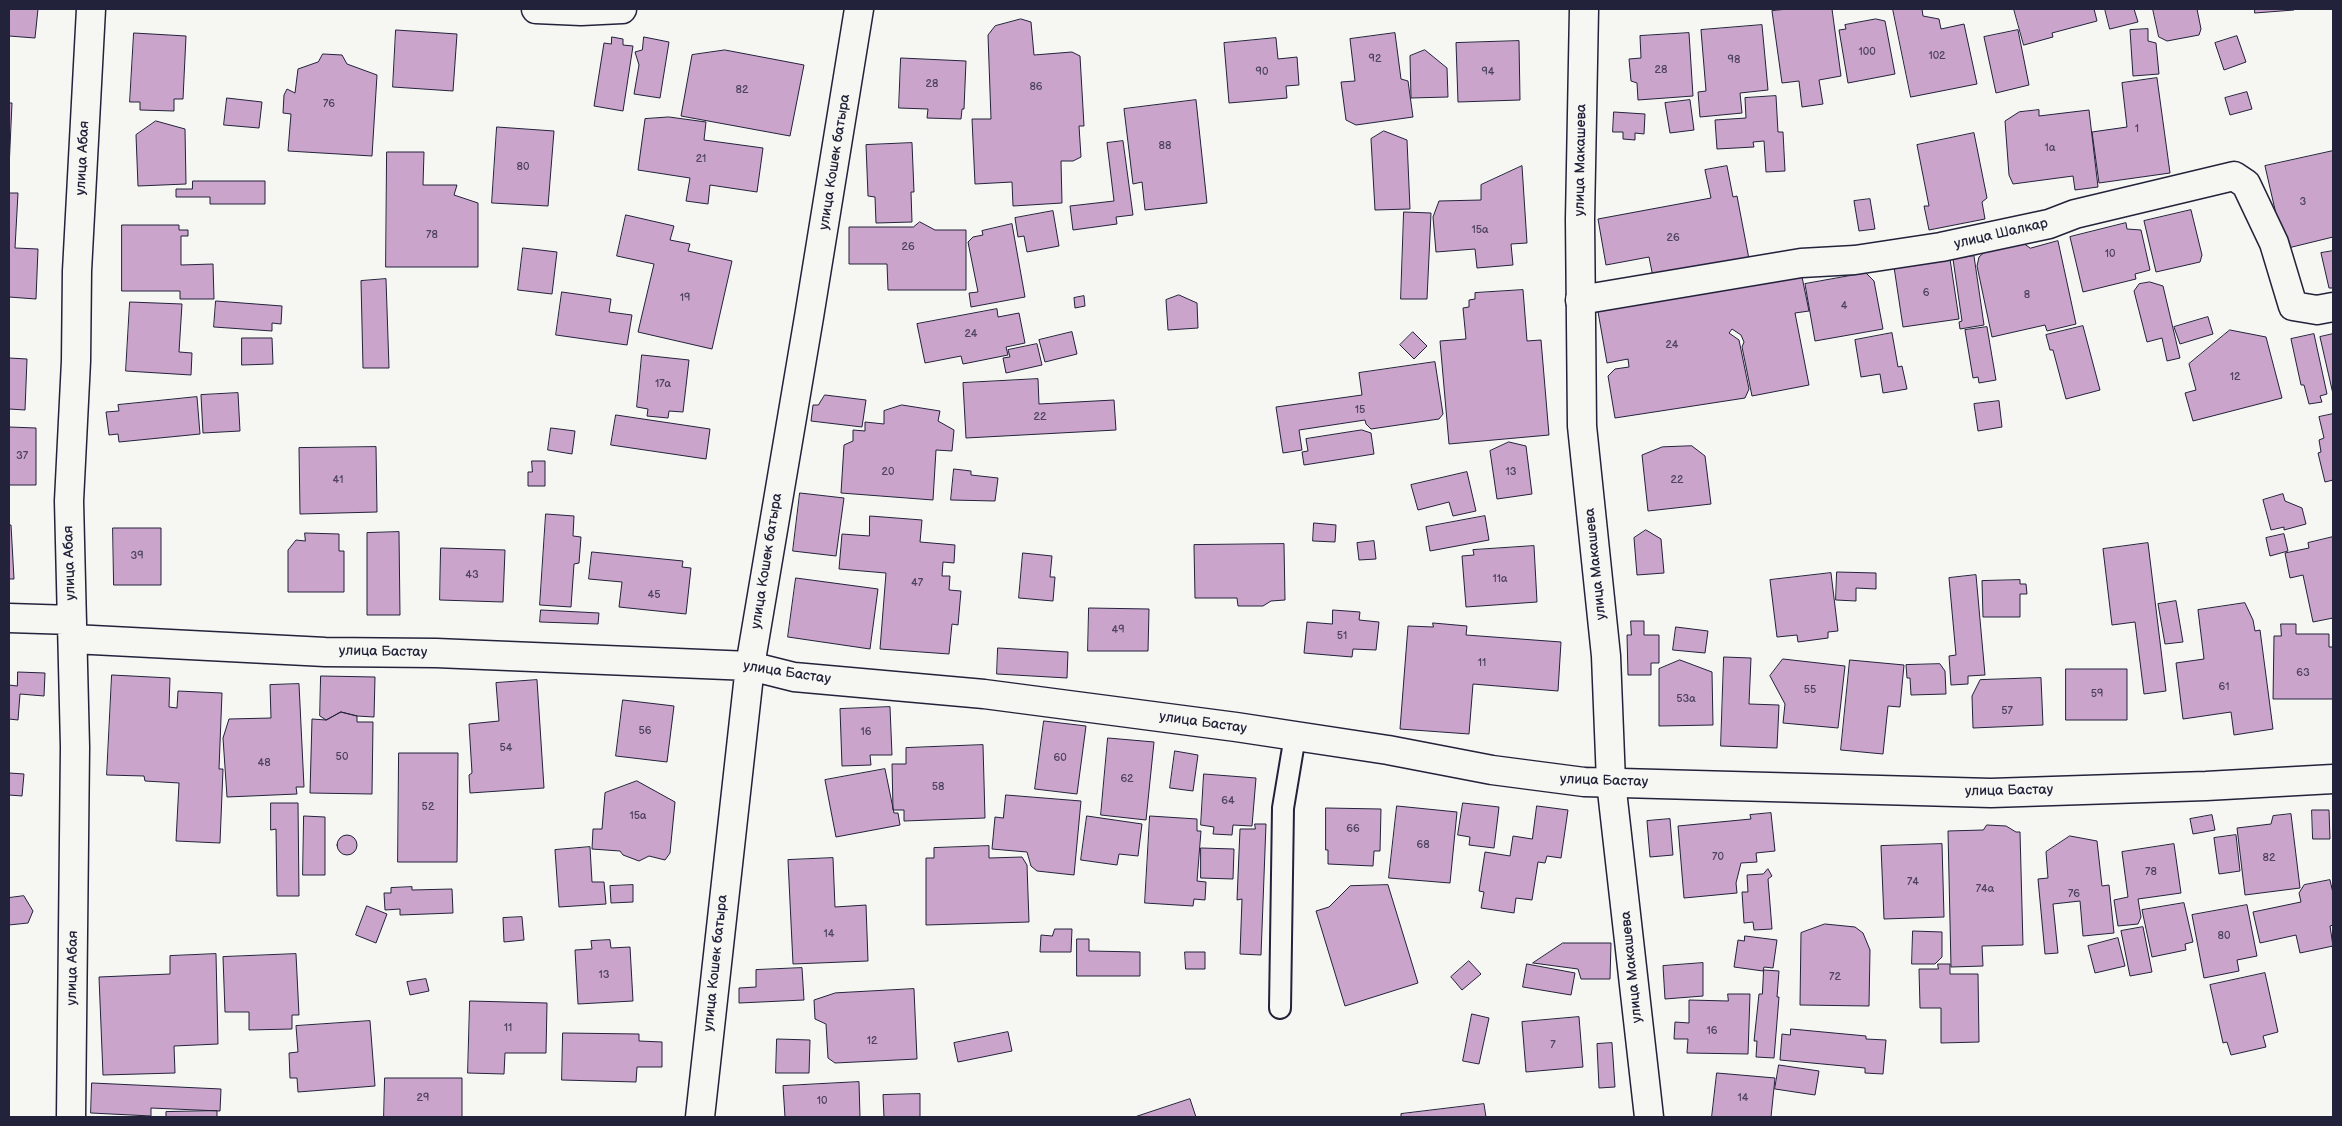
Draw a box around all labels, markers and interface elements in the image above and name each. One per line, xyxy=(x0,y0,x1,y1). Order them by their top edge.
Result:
house number: 100 xyxy=(1858,45,1876,59)
house number: 102 xyxy=(1928,49,1946,63)
house number: 92 xyxy=(1369,52,1381,66)
house number: 98 xyxy=(1728,53,1740,67)
house number: 28 xyxy=(1655,63,1667,77)
house number: 90 xyxy=(1256,65,1268,79)
house number: 94 xyxy=(1481,65,1495,79)
house number: 28 xyxy=(926,77,938,91)
house number: 86 xyxy=(1029,80,1043,94)
house number: 82 xyxy=(736,83,748,97)
street label: улица Кошек батыра xyxy=(816,93,854,231)
house number: 76 xyxy=(323,97,335,111)
street label: улица Макашева xyxy=(1572,104,1590,216)
street label: улица Абая xyxy=(73,120,93,196)
house number: 1 xyxy=(2135,122,2139,136)
house number: 88 xyxy=(1159,139,1171,153)
house number: 1а xyxy=(2045,141,2055,155)
house number: 21 xyxy=(696,152,706,166)
house number: 80 xyxy=(517,160,529,174)
house number: 3 xyxy=(2300,195,2306,209)
street label: улица Шалкар xyxy=(1952,215,2050,253)
house number: 15а xyxy=(1471,223,1489,237)
house number: 78 xyxy=(426,228,438,242)
house number: 26 xyxy=(1666,231,1680,245)
house number: 26 xyxy=(901,240,915,254)
house number: 10 xyxy=(2105,247,2115,261)
house number: 6 xyxy=(1923,286,1929,300)
house number: 8 xyxy=(2024,288,2030,302)
house number: 19 xyxy=(680,291,690,305)
house number: 4 xyxy=(1841,299,1847,313)
house number: 24 xyxy=(964,327,978,341)
house number: 24 xyxy=(1665,338,1679,352)
house number: 12 xyxy=(2230,370,2240,384)
house number: 17а xyxy=(655,377,671,391)
house number: 15 xyxy=(1355,403,1365,417)
house number: 22 xyxy=(1034,410,1046,424)
house number: 37 xyxy=(16,449,28,463)
house number: 20 xyxy=(882,465,894,479)
house number: 13 xyxy=(1505,465,1517,479)
house number: 41 xyxy=(333,473,343,487)
house number: 22 xyxy=(1671,473,1683,487)
street label: улица Кошек батыра xyxy=(748,492,786,630)
street label: улица Макашева xyxy=(1582,507,1610,621)
street label: улица Абая xyxy=(60,525,80,601)
house number: 39 xyxy=(130,549,144,563)
house number: 43 xyxy=(465,568,479,582)
house number: 11а xyxy=(1492,572,1508,586)
house number: 47 xyxy=(911,576,923,590)
house number: 45 xyxy=(647,588,661,602)
house number: 49 xyxy=(1111,623,1125,637)
house number: 51 xyxy=(1337,629,1347,643)
street label: улица Бастау xyxy=(339,643,427,661)
house number: 11 xyxy=(1478,656,1486,670)
street label: улица Бастау xyxy=(742,658,832,688)
house number: 63 xyxy=(2296,666,2310,680)
house number: 61 xyxy=(2219,680,2229,694)
house number: 55 xyxy=(1804,683,1816,697)
house number: 59 xyxy=(2091,687,2103,701)
house number: 53а xyxy=(1676,692,1696,706)
house number: 57 xyxy=(2001,704,2013,718)
street label: улица Бастау xyxy=(1158,709,1248,737)
house number: 56 xyxy=(638,724,652,738)
house number: 16 xyxy=(861,725,871,739)
house number: 54 xyxy=(499,741,513,755)
house number: 50 xyxy=(336,750,348,764)
house number: 60 xyxy=(1053,751,1067,765)
house number: 48 xyxy=(257,756,271,770)
street label: улица Бастау xyxy=(1560,771,1648,791)
house number: 62 xyxy=(1120,772,1134,786)
house number: 58 xyxy=(932,780,944,794)
street label: улица Бастау xyxy=(1965,782,2053,800)
house number: 64 xyxy=(1221,794,1235,808)
house number: 52 xyxy=(422,800,434,814)
house number: 15а xyxy=(629,809,647,823)
house number: 66 xyxy=(1346,822,1360,836)
house number: 68 xyxy=(1416,838,1430,852)
house number: 70 xyxy=(1712,850,1724,864)
house number: 82 xyxy=(2263,851,2275,865)
house number: 78 xyxy=(2145,865,2157,879)
house number: 74 xyxy=(1907,875,1919,889)
house number: 74а xyxy=(1976,882,1994,896)
house number: 76 xyxy=(2068,887,2080,901)
street label: улица Кошек батыра xyxy=(700,894,732,1032)
street label: улица Макашева xyxy=(1618,910,1646,1024)
house number: 14 xyxy=(824,927,834,941)
house number: 80 xyxy=(2218,929,2230,943)
street label: улица Абая xyxy=(64,931,82,1005)
house number: 13 xyxy=(598,968,610,982)
house number: 72 xyxy=(1829,970,1841,984)
house number: 11 xyxy=(504,1021,512,1035)
house number: 16 xyxy=(1707,1024,1717,1038)
house number: 12 xyxy=(867,1034,877,1048)
house number: 7 xyxy=(1550,1038,1556,1052)
house number: 29 xyxy=(417,1091,429,1105)
house number: 14 xyxy=(1738,1091,1748,1105)
house number: 10 xyxy=(817,1094,827,1108)

